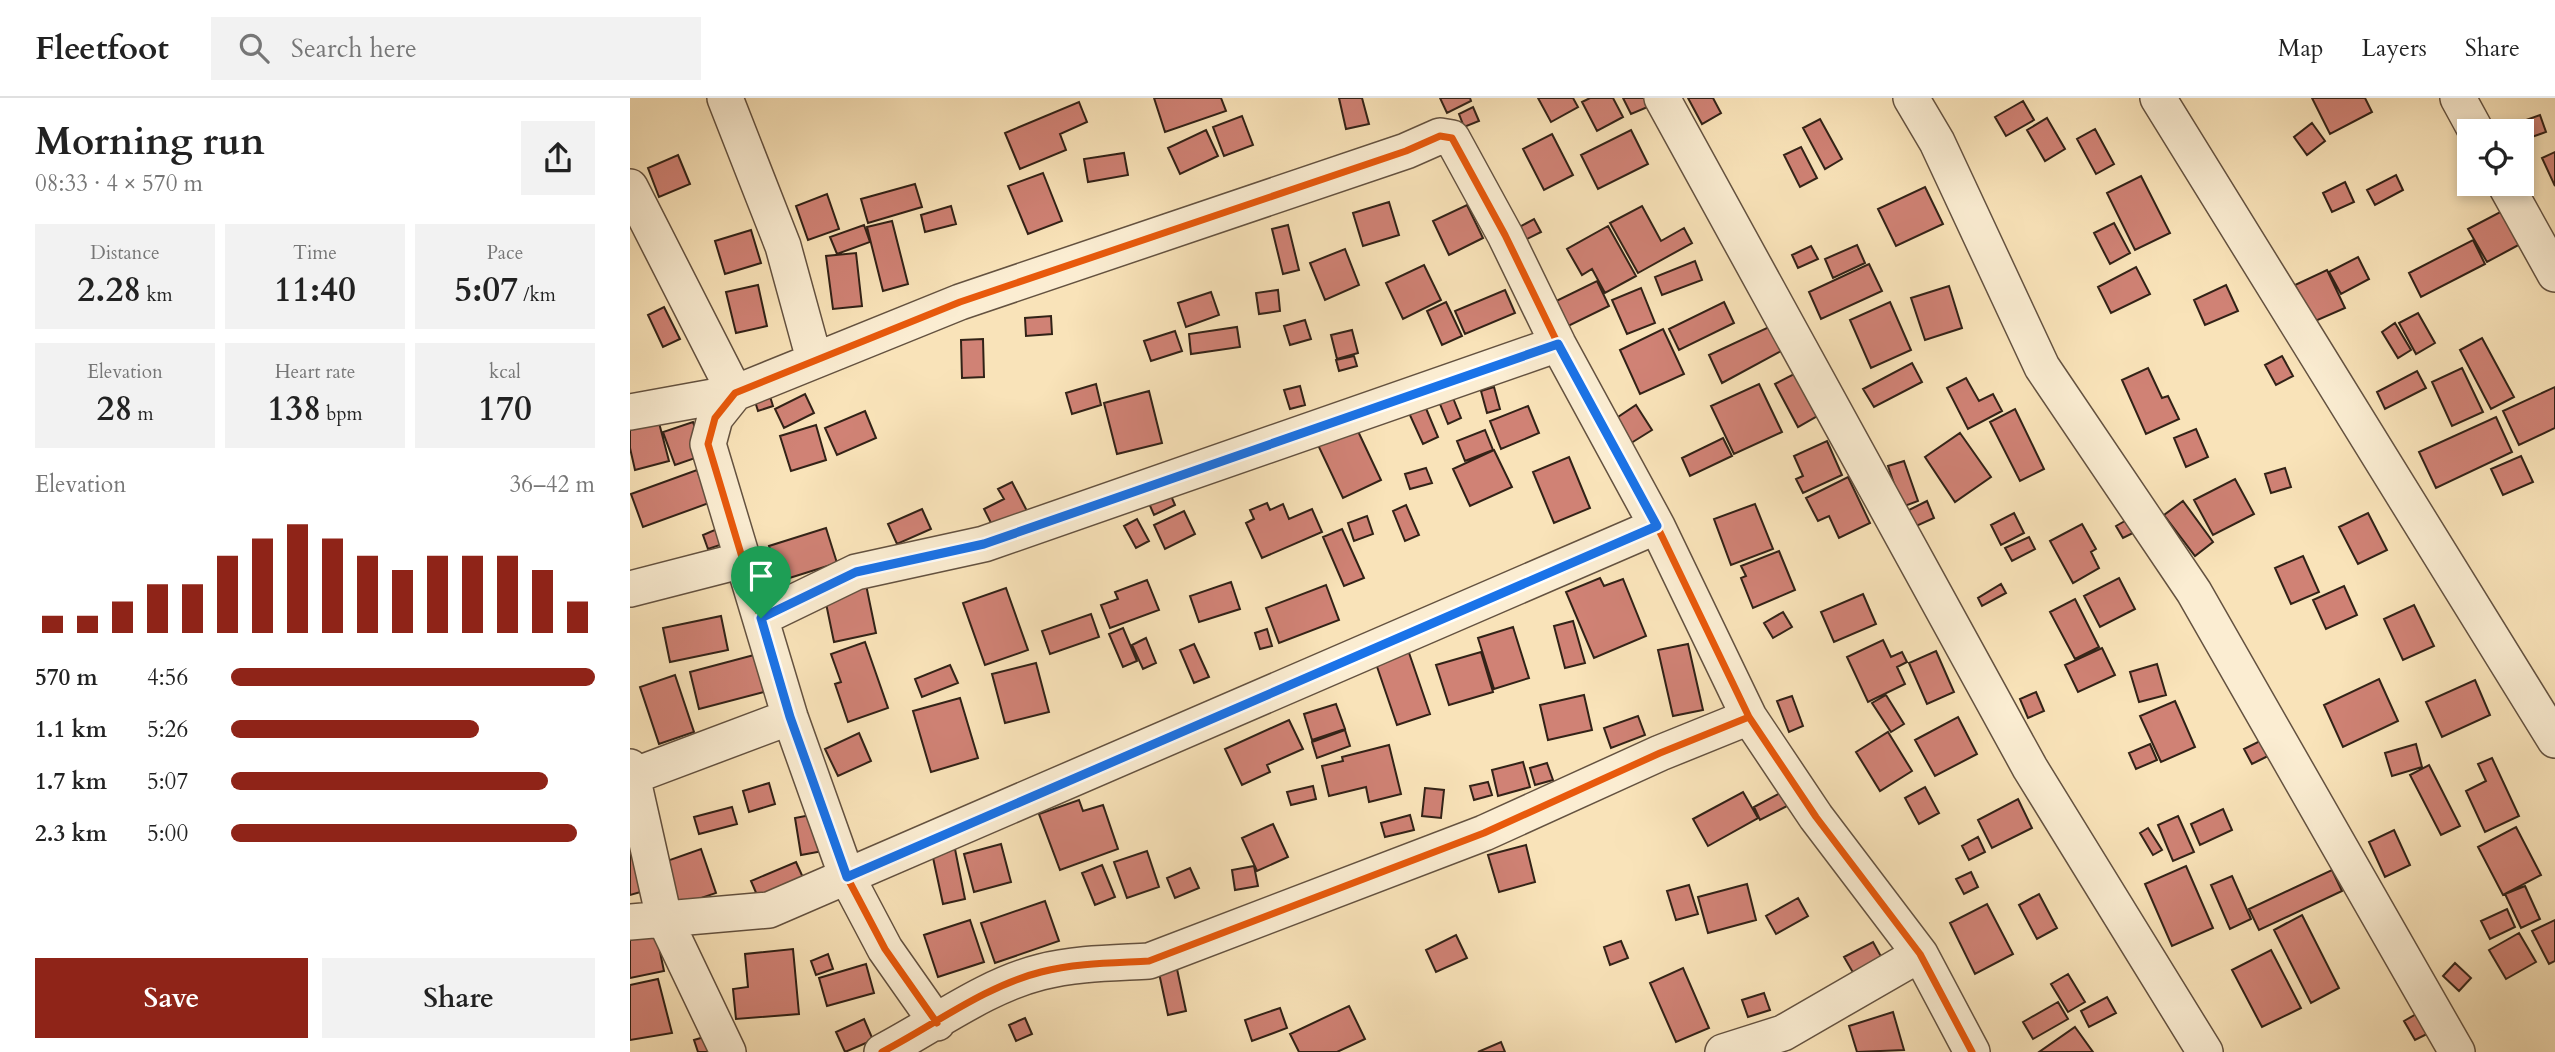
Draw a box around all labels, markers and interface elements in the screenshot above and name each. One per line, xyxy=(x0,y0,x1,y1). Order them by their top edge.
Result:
search box xyxy=(211,17,701,80)
text: Fleetfoot xyxy=(35,26,169,71)
icon: search xyxy=(235,29,273,67)
text: Search here xyxy=(291,31,417,66)
text: Map xyxy=(2278,32,2324,65)
text: Layers xyxy=(2362,32,2427,65)
text: Share xyxy=(2465,32,2520,65)
text: Morning run xyxy=(35,116,265,168)
map controls xyxy=(2457,119,2534,196)
button: locate xyxy=(2457,119,2534,196)
button: share xyxy=(521,121,595,195)
text: 08:33 · 4 × 570 m xyxy=(35,168,203,199)
text: Distance xyxy=(90,240,160,266)
text: Time xyxy=(293,240,337,266)
text: Pace xyxy=(487,240,523,266)
text: 2.28 xyxy=(77,266,141,314)
text: 11:40 xyxy=(274,266,356,314)
text: 5:07 xyxy=(454,266,518,314)
text: km xyxy=(141,282,173,308)
text: /km xyxy=(518,282,556,308)
text: Elevation xyxy=(87,359,163,385)
text: Heart rate xyxy=(275,359,355,385)
text: kcal xyxy=(489,359,521,385)
text: 28 xyxy=(96,385,132,433)
text: 138 xyxy=(267,385,321,433)
text: 170 xyxy=(478,385,532,433)
text: m xyxy=(132,401,154,427)
text: bpm xyxy=(321,401,363,427)
text: Elevation xyxy=(35,469,126,500)
text: 36–42 m xyxy=(510,469,595,500)
pin xyxy=(731,546,791,618)
icon: arrive xyxy=(742,557,780,595)
text: 570 m xyxy=(35,662,98,693)
text: 4:56 xyxy=(147,662,188,693)
text: 1.1 km xyxy=(35,714,107,745)
text: 5:26 xyxy=(147,714,188,745)
text: 1.7 km xyxy=(35,766,107,797)
text: 5:07 xyxy=(147,766,188,797)
text: 2.3 km xyxy=(35,818,107,849)
text: 5:00 xyxy=(147,818,188,849)
button: Save xyxy=(35,958,308,1038)
button: Share xyxy=(322,958,595,1038)

